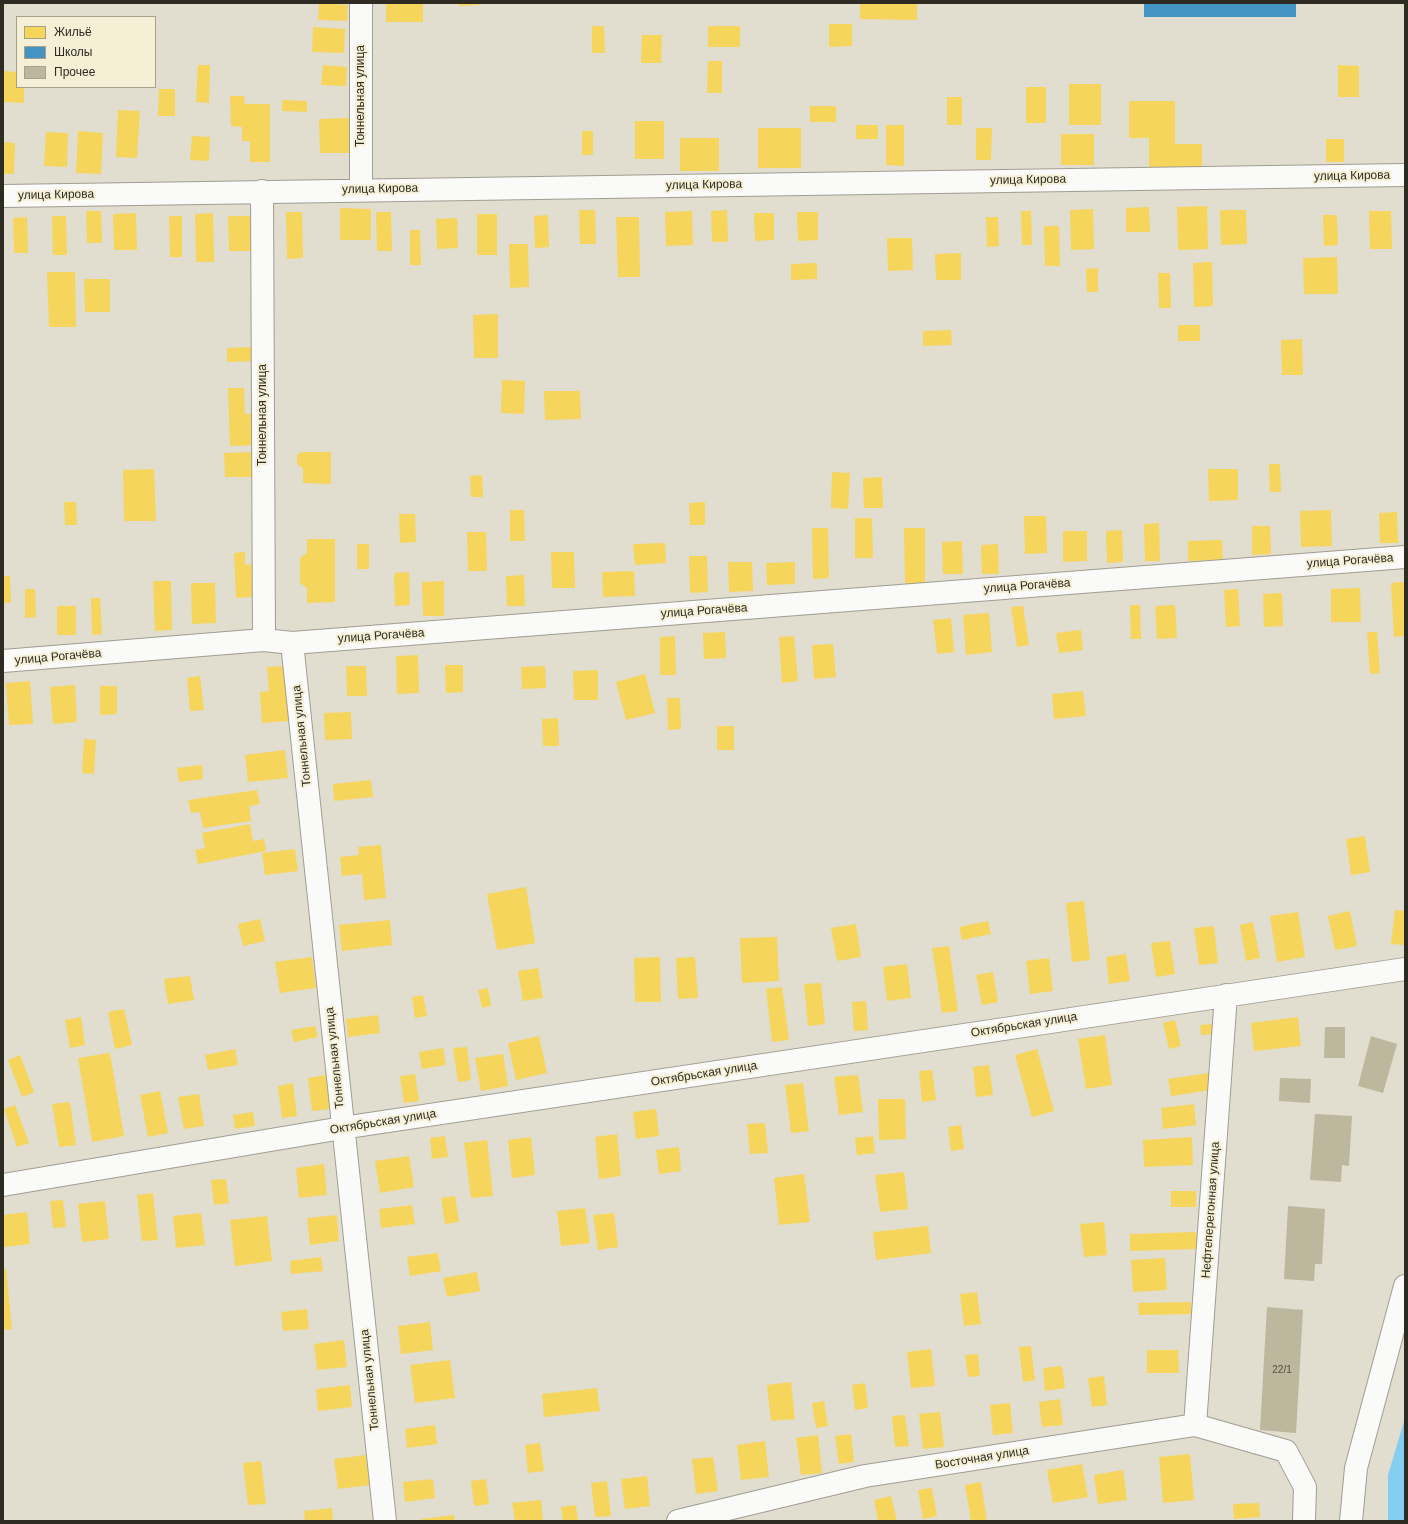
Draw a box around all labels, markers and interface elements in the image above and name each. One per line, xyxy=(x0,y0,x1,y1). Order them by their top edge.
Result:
legend xyxy=(16,16,156,88)
text: Жильё xyxy=(54,25,92,39)
text: Школы xyxy=(54,45,92,59)
street label: Тоннельная улица xyxy=(354,45,368,147)
text: Прочее xyxy=(54,65,95,79)
street label: улица Кирова xyxy=(1314,168,1390,184)
street label: улица Кирова xyxy=(990,172,1066,188)
street label: улица Кирова xyxy=(666,177,742,193)
street label: улица Кирова xyxy=(342,181,418,197)
street label: улица Кирова xyxy=(18,187,94,203)
street label: Тоннельная улица xyxy=(256,364,270,466)
street label: улица Рогачёва xyxy=(1306,551,1394,571)
street label: улица Рогачёва xyxy=(983,576,1071,596)
street label: улица Рогачёва xyxy=(660,601,748,621)
street label: улица Рогачёва xyxy=(337,626,425,646)
street label: улица Рогачёва xyxy=(14,646,102,668)
street label: Тоннельная улица xyxy=(290,685,314,787)
street label: Тоннельная улица xyxy=(323,1007,347,1109)
street label: Октябрьская улица xyxy=(970,1009,1078,1041)
street label: Октябрьская улица xyxy=(650,1058,758,1090)
street label: Октябрьская улица xyxy=(329,1106,437,1138)
street label: Нефтеперегонная улица xyxy=(1199,1141,1223,1279)
street label: Тоннельная улица xyxy=(358,1329,382,1431)
house number: 22/1 xyxy=(1272,1364,1292,1376)
street label: Восточная улица xyxy=(934,1443,1030,1473)

